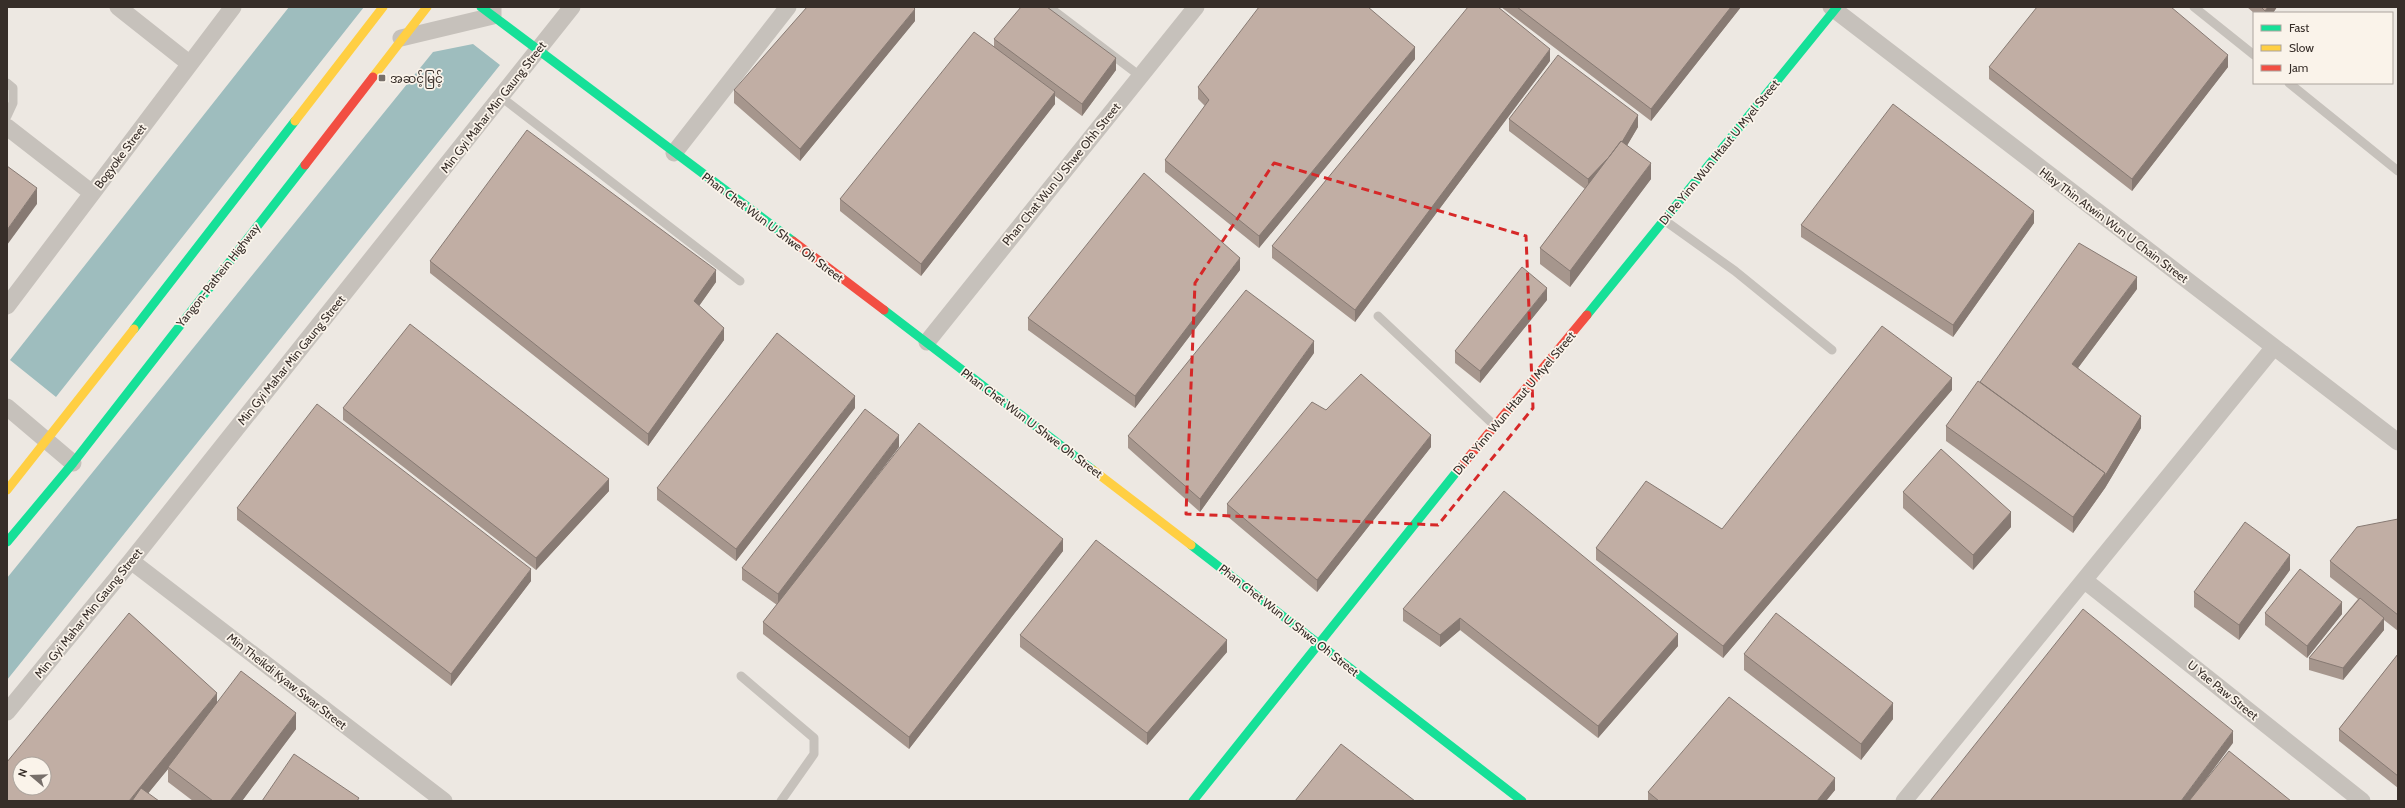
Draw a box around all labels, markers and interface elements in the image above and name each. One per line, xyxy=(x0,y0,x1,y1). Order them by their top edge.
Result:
legend xyxy=(2253,12,2393,84)
text: Fast xyxy=(2289,20,2309,35)
street label: Min Gyi Mahar Min Gaung Street xyxy=(437,38,549,176)
text: Slow xyxy=(2289,40,2314,55)
text: Jam xyxy=(2288,60,2308,75)
place label: အဆင့်မြင့် xyxy=(390,70,443,89)
marker: အဆင့်မြင့် xyxy=(377,73,387,83)
street label: Di Pe Yinn Wun Htaut U Myel Street xyxy=(1656,76,1782,228)
street label: Phan Chat Wun U Shwe Ohh Street xyxy=(999,100,1123,248)
street label: Bogyoke Street xyxy=(91,121,149,191)
street label: Hlay Thin Atwin Wun U Chain Street xyxy=(2037,164,2191,286)
street label: Phan Chet Wun U Shwe Oh Street xyxy=(699,169,847,285)
street label: Yangon-Pathein Highway xyxy=(172,220,263,331)
street label: Min Gyi Mahar Min Gaung Street xyxy=(234,292,348,428)
street label: Di Pe Yinn Wun Htaut U Myel Street xyxy=(1450,328,1578,478)
street label: Phan Chet Wun U Shwe Oh Street xyxy=(958,365,1106,481)
street label: Min Gyi Mahar Min Gaung Street xyxy=(31,545,145,681)
street label: Phan Chet Wun U Shwe Oh Street xyxy=(1216,561,1362,679)
street label: Min Theikdi Kyaw Swar Street xyxy=(224,630,350,732)
street label: U Yae Paw Street xyxy=(2185,657,2261,723)
north arrow xyxy=(12,756,52,796)
text: N xyxy=(15,767,30,779)

